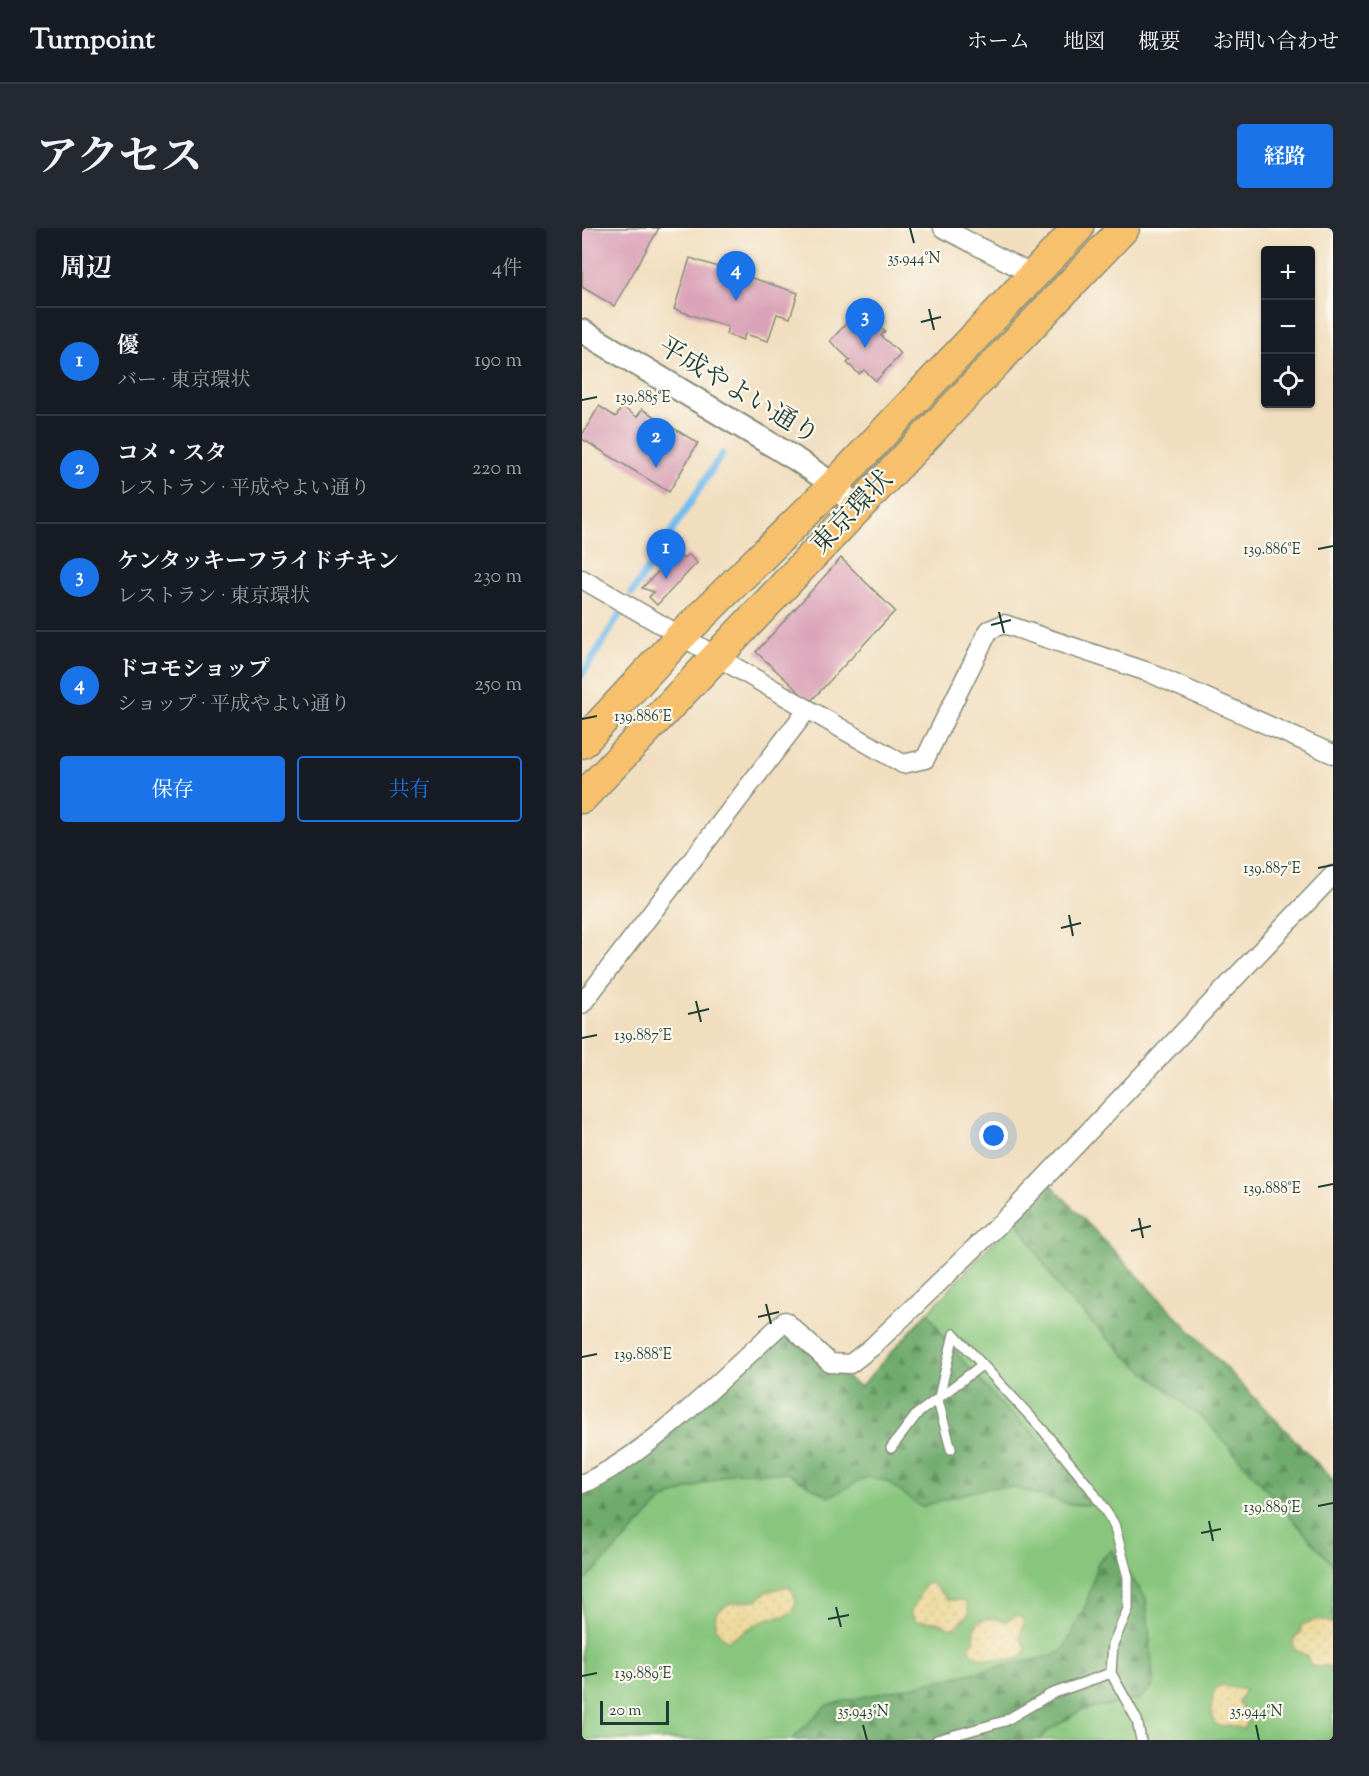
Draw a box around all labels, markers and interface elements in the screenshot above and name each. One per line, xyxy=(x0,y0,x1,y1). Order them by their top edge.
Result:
text: Turnpoint xyxy=(30,21,155,61)
text: ホーム xyxy=(967,28,1030,58)
text: 地図 xyxy=(1063,28,1105,58)
text: 概要 xyxy=(1138,28,1180,58)
text: お問い合わせ xyxy=(1213,28,1339,58)
button: 経路 xyxy=(1237,124,1333,188)
text: アクセス xyxy=(36,130,203,190)
map controls xyxy=(1261,246,1315,408)
button: + xyxy=(1261,246,1315,300)
text: 35.944°N xyxy=(888,249,940,270)
text: 周辺 xyxy=(60,251,112,288)
pin: 4 xyxy=(716,251,756,301)
text: 4件 xyxy=(492,255,522,284)
pin: 3 xyxy=(846,298,884,348)
button: − xyxy=(1261,300,1315,354)
street label: 平成やよい通り xyxy=(650,329,826,455)
text: 優 xyxy=(117,331,139,363)
text: 1 xyxy=(76,347,83,376)
text: 190 m xyxy=(474,347,522,376)
button: locate xyxy=(1261,354,1315,408)
text: バー · 東京環状 xyxy=(117,367,251,396)
text: 139.885°E xyxy=(615,388,671,409)
pin: 2 xyxy=(636,418,676,468)
text: コメ・スタ xyxy=(117,439,227,471)
text: 2 xyxy=(75,455,84,484)
text: 220 m xyxy=(472,455,522,484)
street label: 東京環状 xyxy=(804,463,902,563)
text: レストラン · 平成やよい通り xyxy=(117,475,370,504)
pin: 1 xyxy=(646,530,686,579)
text: 139.886°E xyxy=(1243,540,1301,561)
text: ケンタッキーフライドチキン xyxy=(117,547,399,579)
text: 3 xyxy=(75,563,84,592)
text: 230 m xyxy=(473,563,522,592)
text: レストラン · 東京環状 xyxy=(117,583,310,612)
text: ドコモショップ xyxy=(117,655,270,687)
text: 4 xyxy=(74,671,85,700)
text: 250 m xyxy=(474,671,522,700)
text: ショップ · 平成やよい通り xyxy=(117,691,350,720)
text: 139.886°E xyxy=(614,707,672,728)
button: 保存 xyxy=(60,756,285,822)
button: 共有 xyxy=(297,756,522,822)
text: 139.887°E xyxy=(1243,859,1301,880)
text: 139.887°E xyxy=(614,1026,672,1047)
your location xyxy=(979,1121,1008,1150)
text: 139.888°E xyxy=(1243,1179,1301,1200)
text: 139.888°E xyxy=(614,1345,672,1366)
text: 139.889°E xyxy=(1243,1498,1301,1519)
text: 139.889°E xyxy=(614,1664,672,1685)
scale bar xyxy=(600,1698,669,1726)
text: 20 m xyxy=(609,1700,642,1723)
text: 35.943°N xyxy=(837,1702,889,1723)
text: 35.944°N xyxy=(1230,1702,1282,1723)

